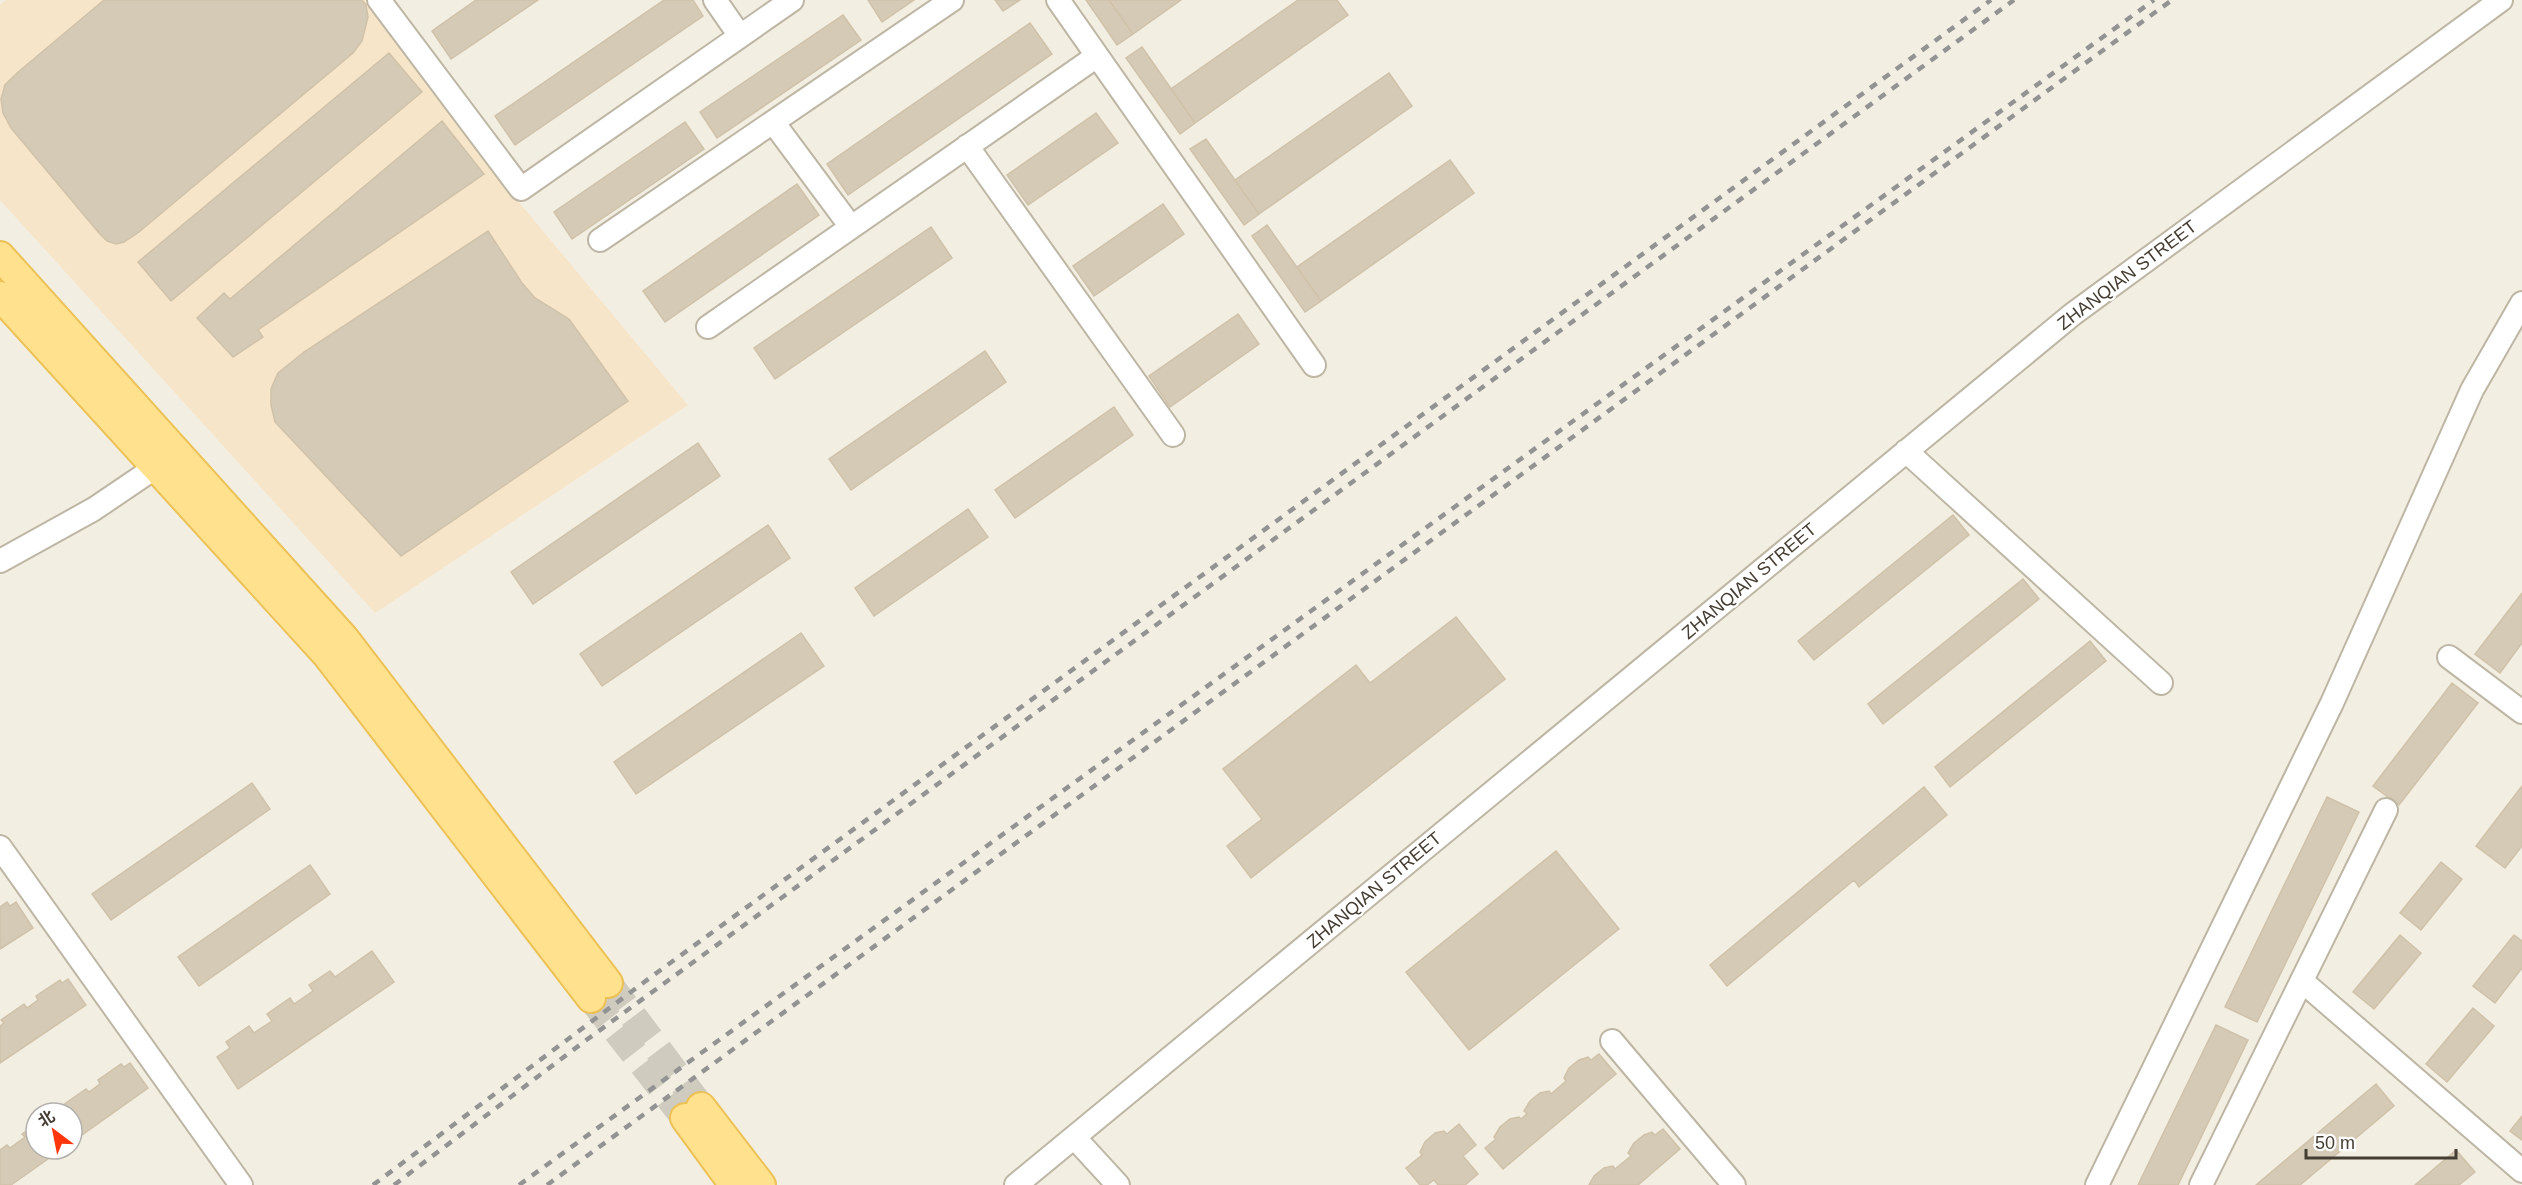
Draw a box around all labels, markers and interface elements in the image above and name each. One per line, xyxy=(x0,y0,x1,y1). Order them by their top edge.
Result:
street label: ZHANQIAN STREET xyxy=(2053,216,2201,334)
street label: ZHANQIAN STREET xyxy=(1678,519,1820,643)
street label: ZHANQIAN STREET xyxy=(1303,828,1445,952)
north arrow xyxy=(24,1101,84,1161)
text: 北 xyxy=(35,1107,58,1130)
scale bar xyxy=(2306,1122,2456,1160)
text: 50 m xyxy=(2315,1133,2355,1153)

